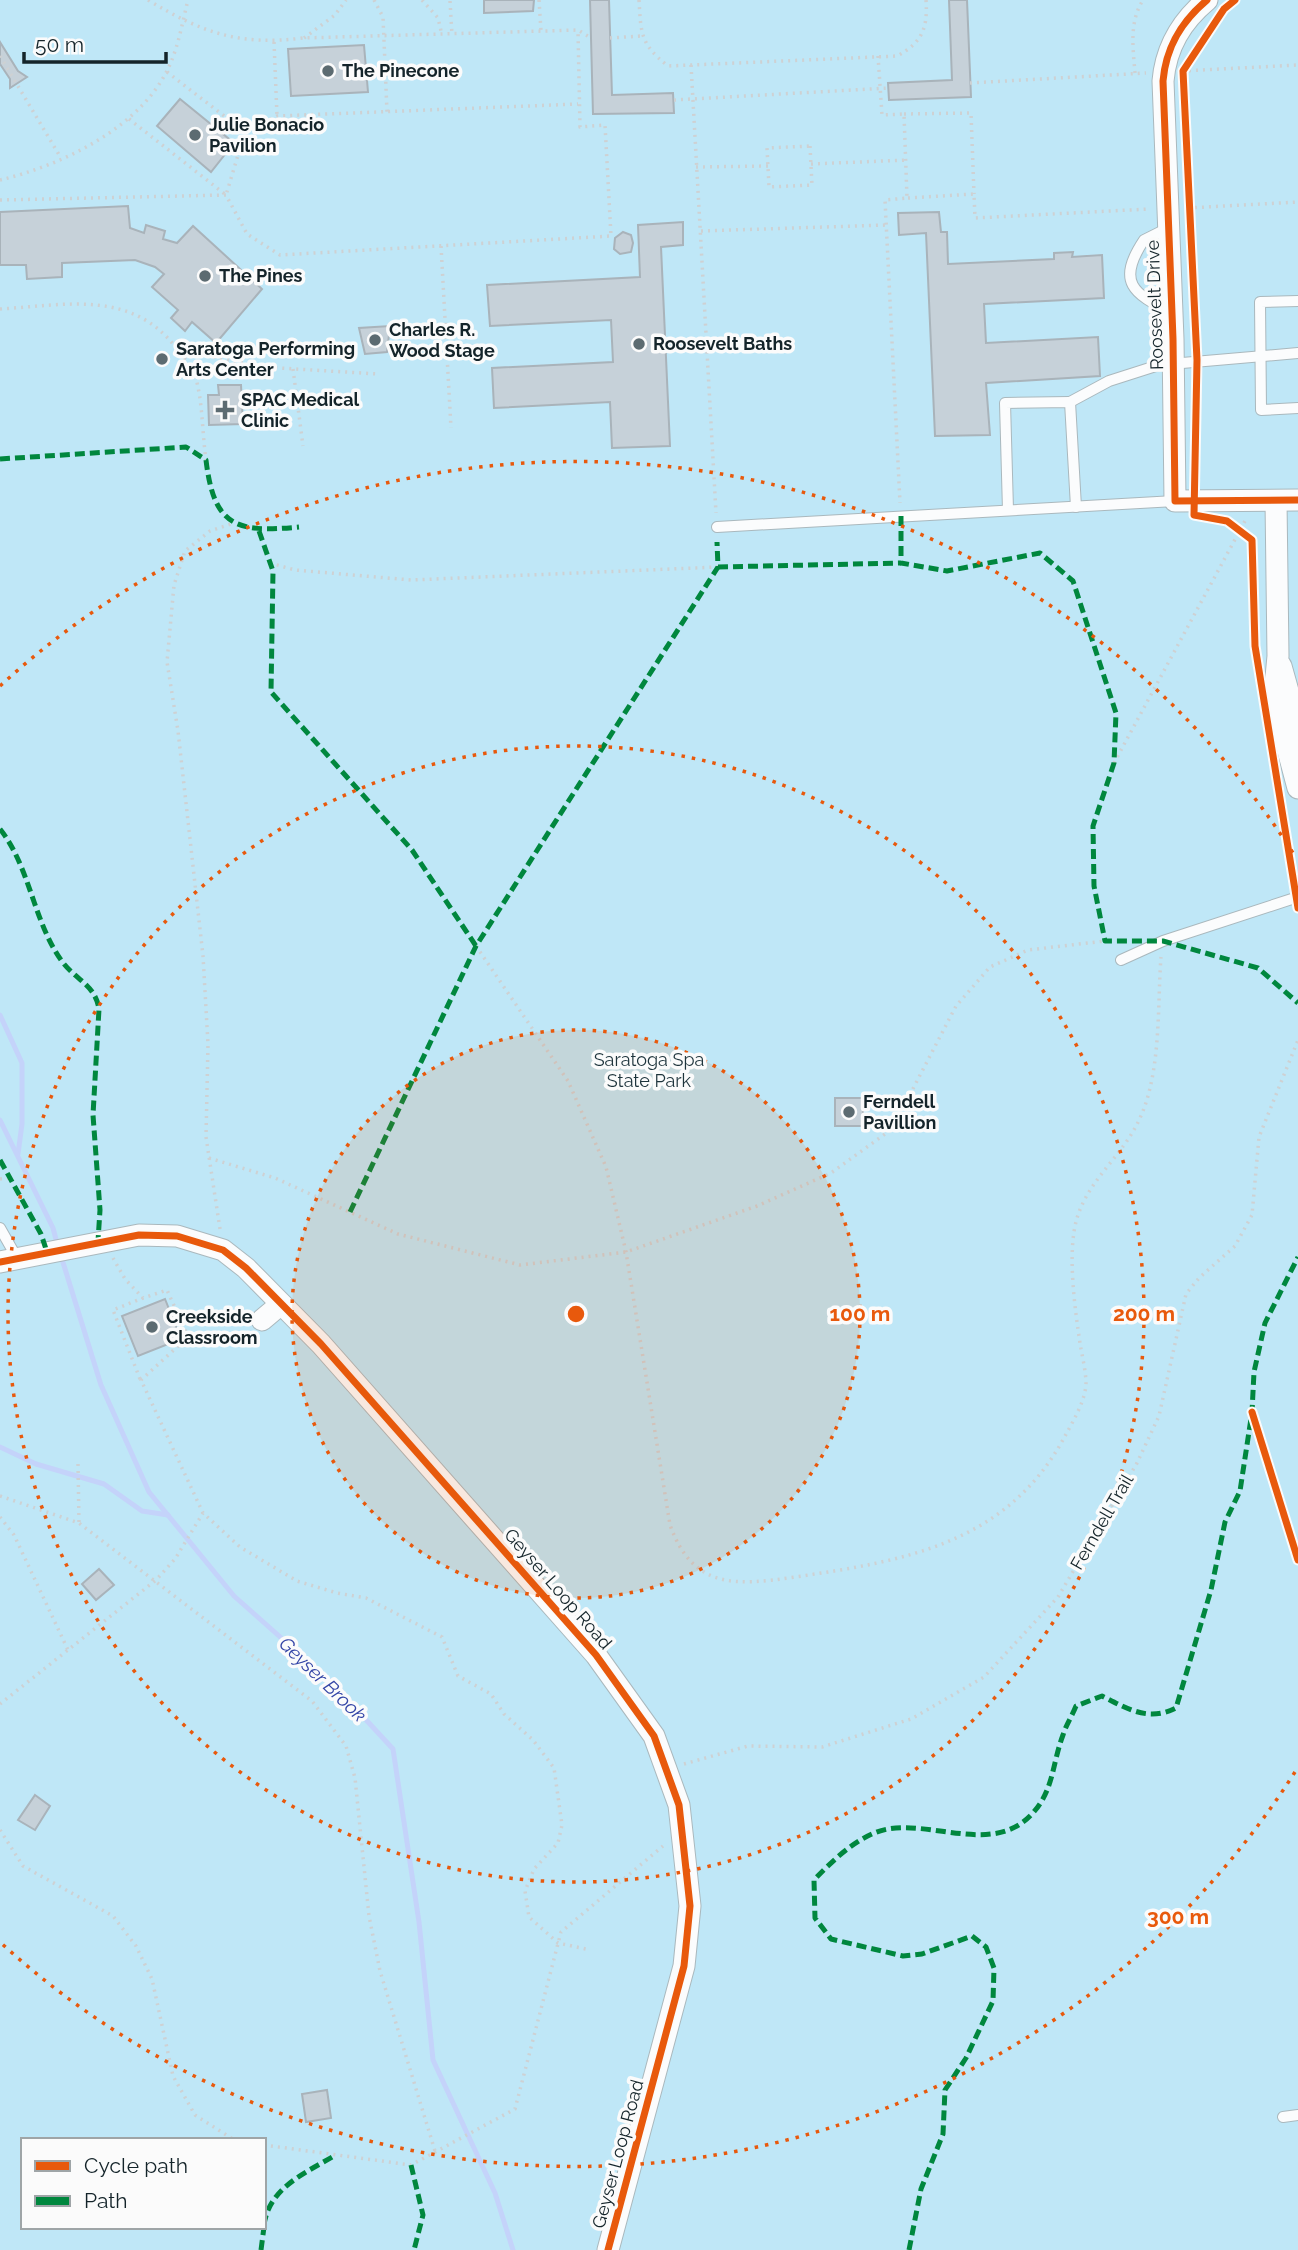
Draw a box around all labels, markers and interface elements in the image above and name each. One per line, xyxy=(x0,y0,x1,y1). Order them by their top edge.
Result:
scale bar xyxy=(24,21,166,65)
text: 50 m xyxy=(35,32,84,57)
place label: The Pinecone xyxy=(342,60,459,81)
marker: The Pinecone xyxy=(320,63,336,79)
place label: Julie Bonacio Pavilion xyxy=(209,114,324,156)
marker: Julie Bonacio Pavilion xyxy=(187,127,203,143)
street label: Roosevelt Drive xyxy=(1142,239,1167,370)
place label: The Pines xyxy=(219,265,303,286)
marker: The Pines xyxy=(197,268,213,284)
place label: Charles R. Wood Stage xyxy=(389,319,495,361)
marker: Charles R. Wood Stage xyxy=(367,332,383,348)
place label: Roosevelt Baths xyxy=(653,333,792,354)
marker: Roosevelt Baths xyxy=(631,336,647,352)
place label: Saratoga Performing Arts Center xyxy=(176,338,355,380)
marker: Saratoga Performing Arts Center xyxy=(154,351,170,367)
place label: SPAC Medical Clinic xyxy=(241,389,359,431)
marker: SPAC Medical Clinic xyxy=(215,400,235,420)
park label: Saratoga Spa State Park xyxy=(594,1049,704,1091)
place label: Ferndell Pavillion xyxy=(863,1091,936,1133)
marker: Ferndell Pavillion xyxy=(841,1104,857,1120)
text: 100 m xyxy=(830,1301,890,1326)
text: 200 m xyxy=(1113,1301,1175,1326)
centre of rings xyxy=(564,1302,588,1326)
place label: Creekside Classroom xyxy=(166,1306,258,1348)
marker: Creekside Classroom xyxy=(144,1319,160,1335)
street label: Ferndell Trail xyxy=(1066,1470,1137,1573)
street label: Geyser Loop Road xyxy=(500,1524,617,1653)
water label: Geyser Brook xyxy=(275,1632,371,1726)
text: 300 m xyxy=(1147,1904,1209,1929)
street label: Geyser Loop Road xyxy=(588,2077,647,2231)
legend xyxy=(21,2138,266,2229)
text: Cycle path xyxy=(84,2153,188,2178)
text: Path xyxy=(84,2188,128,2213)

